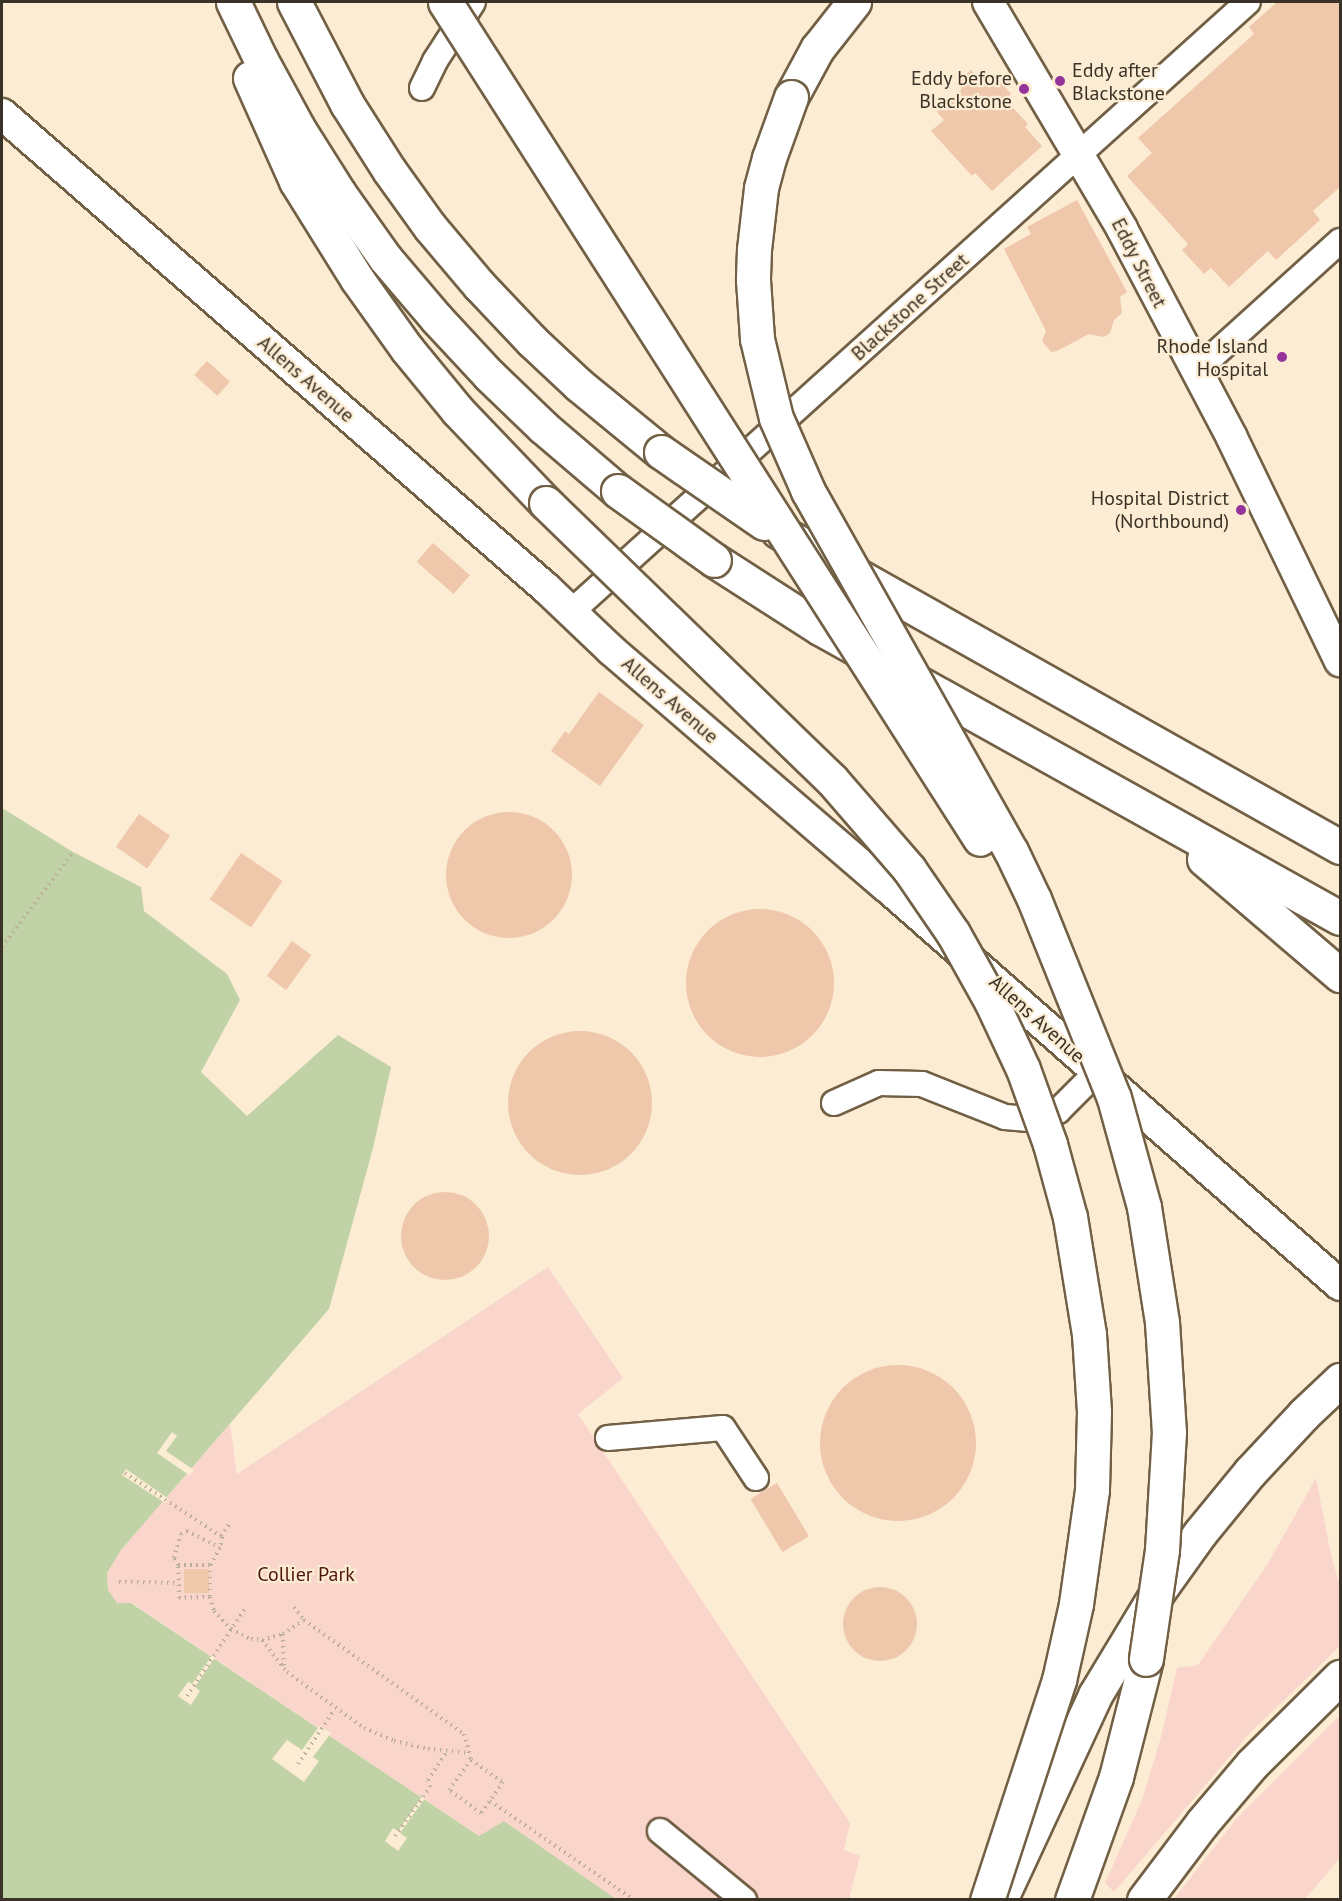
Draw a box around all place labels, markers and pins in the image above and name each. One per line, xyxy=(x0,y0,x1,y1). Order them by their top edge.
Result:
place label: Eddy after Blackstone xyxy=(1072,58,1165,105)
place label: Eddy before Blackstone xyxy=(910,66,1012,113)
marker: Eddy after Blackstone xyxy=(1053,74,1067,88)
marker: Eddy before Blackstone xyxy=(1017,82,1031,96)
place label: Rhode Island Hospital xyxy=(1156,334,1268,381)
marker: Rhode Island Hospital xyxy=(1273,348,1291,366)
place label: Hospital District (Northbound) xyxy=(1091,486,1229,533)
marker: Hospital District (Northbound) xyxy=(1234,503,1248,517)

